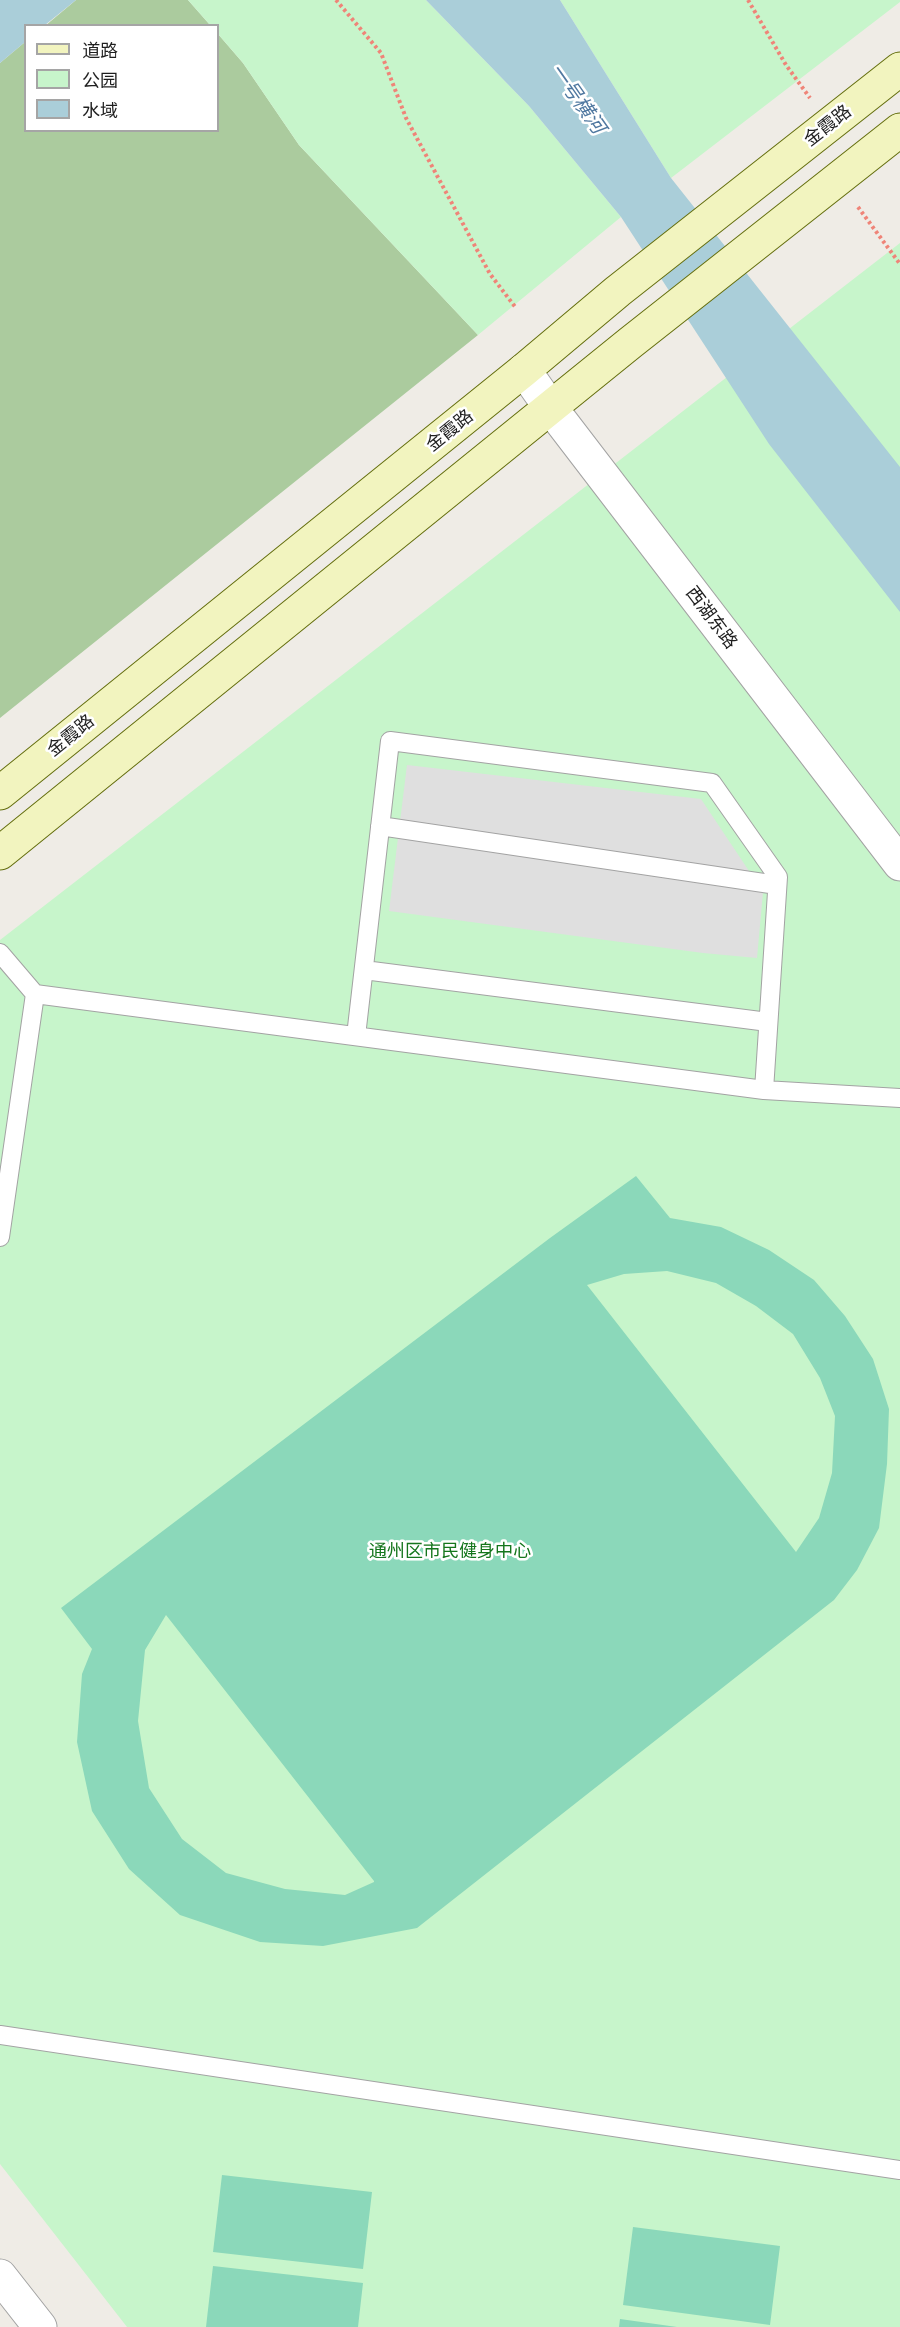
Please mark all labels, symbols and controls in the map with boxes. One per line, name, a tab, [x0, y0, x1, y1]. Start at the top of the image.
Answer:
legend	[24, 24, 219, 132]
text: 道路	[82, 39, 118, 62]
water label: 一号横河	[544, 59, 610, 139]
text: 公园	[82, 69, 118, 92]
text: 水域	[82, 99, 118, 122]
street label: 金霞路	[800, 101, 856, 151]
street label: 金霞路	[422, 406, 478, 456]
street label: 西湖东路	[681, 583, 741, 653]
street label: 金霞路	[43, 711, 99, 761]
park label: 通州区市民健身中心	[369, 1541, 531, 1563]

